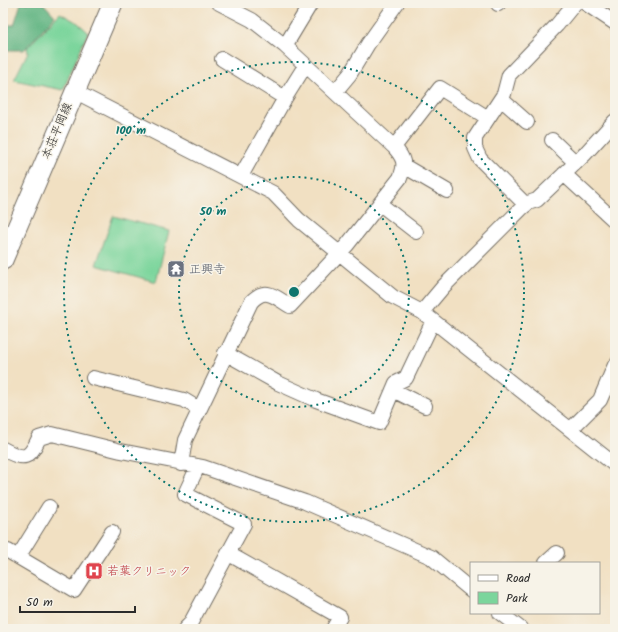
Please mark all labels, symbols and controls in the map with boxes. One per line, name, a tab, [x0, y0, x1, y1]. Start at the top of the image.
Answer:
street label: 本荘平岡線	[37, 100, 77, 162]
text: 100 m	[116, 121, 146, 140]
text: 50 m	[199, 202, 227, 221]
temple icon: 正興寺	[166, 259, 186, 279]
place label: 正興寺	[189, 260, 225, 279]
centre of rings	[287, 285, 301, 299]
hospital icon: 若葉クリニック	[84, 561, 104, 581]
place label: 若葉クリニック	[107, 562, 191, 581]
legend	[470, 562, 600, 614]
text: Road	[506, 569, 531, 588]
scale bar	[20, 588, 135, 614]
text: Park	[506, 589, 528, 608]
text: 50 m	[26, 593, 53, 612]

